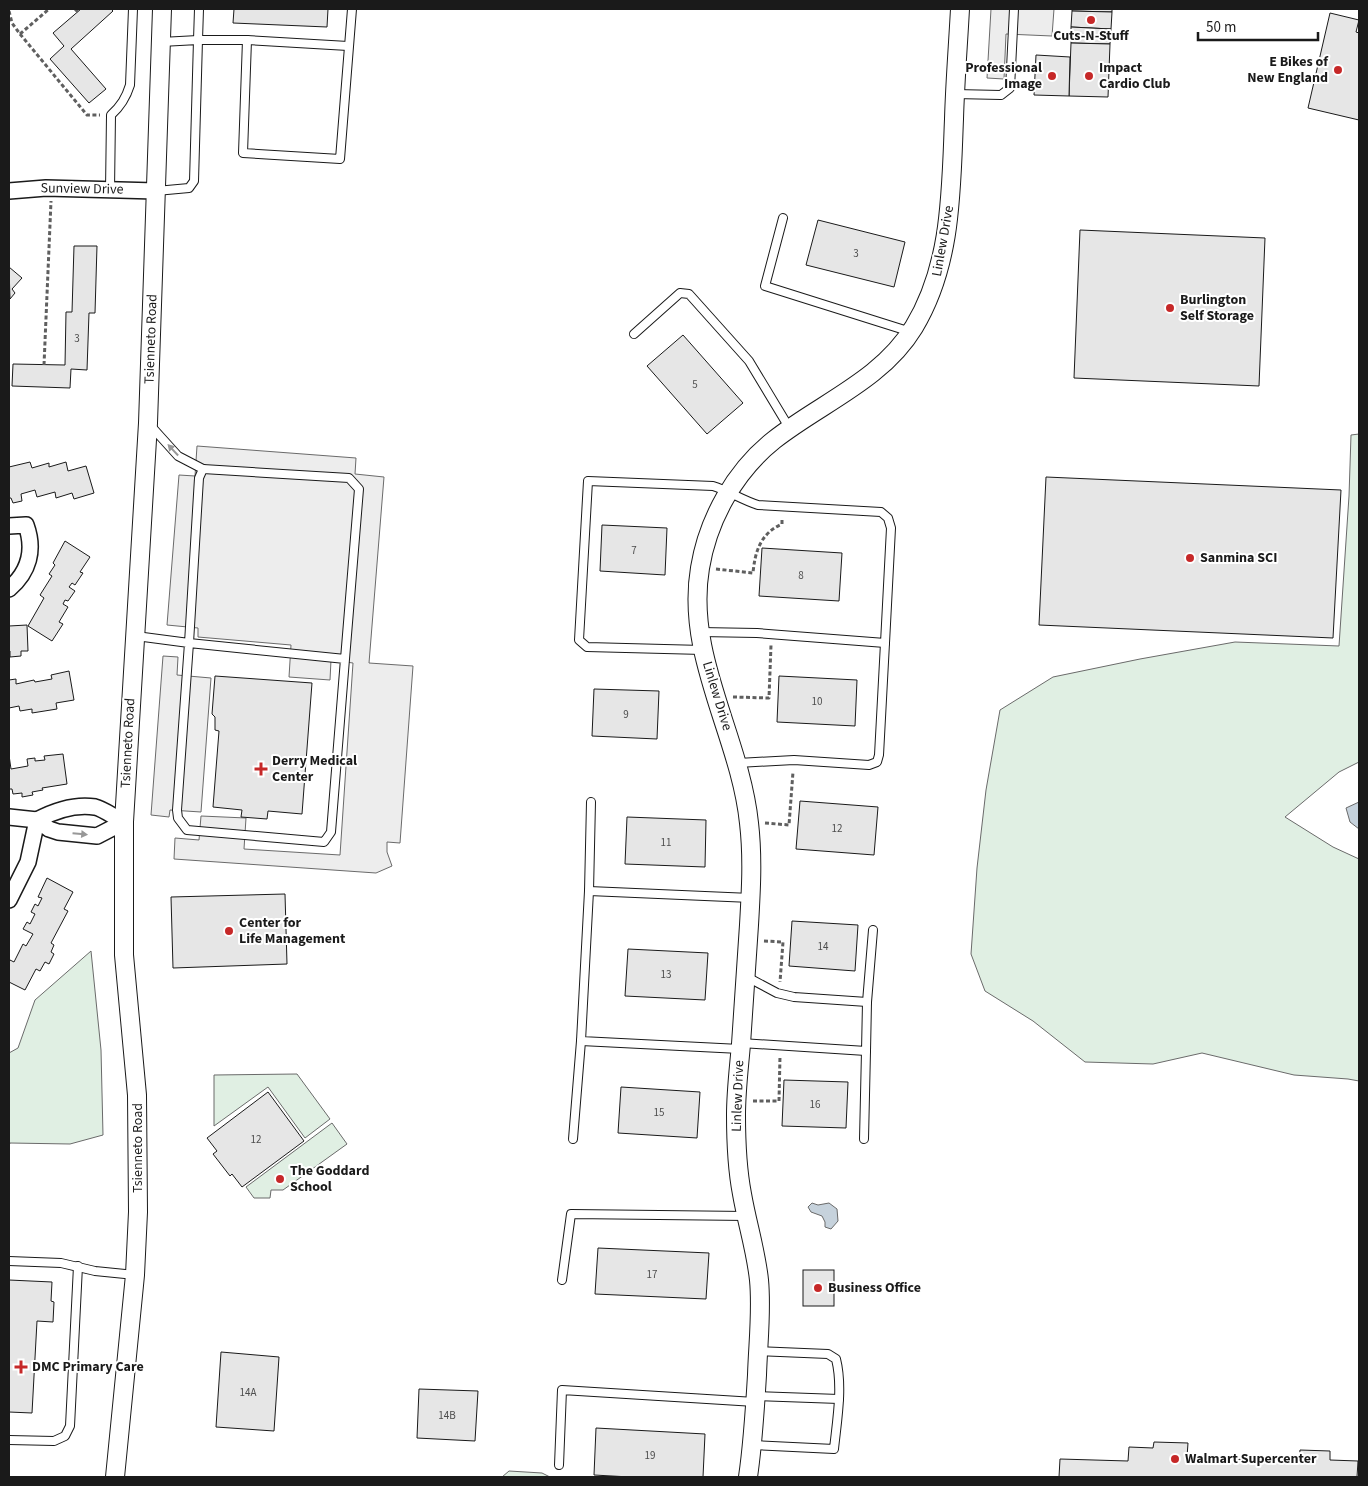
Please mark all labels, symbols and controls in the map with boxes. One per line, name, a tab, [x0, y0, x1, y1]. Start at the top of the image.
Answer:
scale bar	[1198, 10, 1318, 42]
marker: Cuts-N-Stuff	[1085, 14, 1097, 26]
text: 50 m	[1206, 17, 1236, 38]
place label: Cuts-N-Stuff	[1053, 26, 1130, 46]
place label: E Bikes of New England	[1247, 52, 1329, 88]
place label: Professional Image	[965, 58, 1042, 94]
place label: Impact Cardio Club	[1099, 58, 1171, 94]
marker: E Bikes of New England	[1332, 64, 1344, 76]
marker: Professional Image	[1046, 70, 1058, 82]
marker: Impact Cardio Club	[1083, 70, 1095, 82]
street label: Sunview Drive	[40, 178, 124, 200]
street label: Linlew Drive	[927, 204, 959, 278]
house number: 3	[853, 246, 859, 261]
place label: Burlington Self Storage	[1180, 290, 1254, 326]
street label: Tsienneto Road	[139, 294, 163, 384]
marker: Burlington Self Storage	[1164, 302, 1176, 314]
house number: 3	[74, 331, 80, 346]
house number: 5	[692, 377, 698, 392]
one-way arrow	[167, 444, 179, 456]
house number: 7	[631, 543, 637, 558]
place label: Sanmina SCI	[1200, 548, 1277, 568]
marker: Sanmina SCI	[1184, 552, 1196, 564]
house number: 8	[798, 568, 804, 583]
street label: Linlew Drive	[697, 659, 737, 733]
house number: 10	[812, 694, 822, 709]
street label: Tsienneto Road	[116, 698, 140, 788]
house number: 9	[623, 707, 629, 722]
place label: Derry Medical Center	[272, 751, 357, 787]
marker: Derry Medical Center	[254, 762, 268, 776]
house number: 12	[832, 821, 842, 836]
one-way arrow	[72, 830, 88, 838]
house number: 11	[661, 835, 671, 850]
place label: Center for Life Management	[239, 913, 346, 949]
marker: Center for Life Management	[223, 925, 235, 937]
house number: 14	[818, 939, 829, 954]
house number: 13	[661, 967, 671, 982]
street label: Linlew Drive	[727, 1060, 749, 1132]
house number: 16	[810, 1097, 821, 1112]
street label: Tsienneto Road	[128, 1103, 148, 1193]
house number: 15	[654, 1105, 664, 1120]
house number: 12	[251, 1132, 261, 1147]
place label: The Goddard School	[290, 1161, 369, 1197]
marker: The Goddard School	[274, 1173, 286, 1185]
house number: 17	[647, 1267, 657, 1282]
place label: Business Office	[828, 1278, 921, 1298]
marker: Business Office	[812, 1282, 824, 1294]
place label: DMC Primary Care	[32, 1357, 144, 1377]
marker: DMC Primary Care	[14, 1360, 28, 1374]
house number: 14A	[240, 1385, 256, 1400]
house number: 14B	[438, 1408, 456, 1423]
house number: 19	[645, 1448, 655, 1463]
place label: Walmart Supercenter	[1185, 1449, 1317, 1469]
marker: Walmart Supercenter	[1169, 1453, 1181, 1465]

